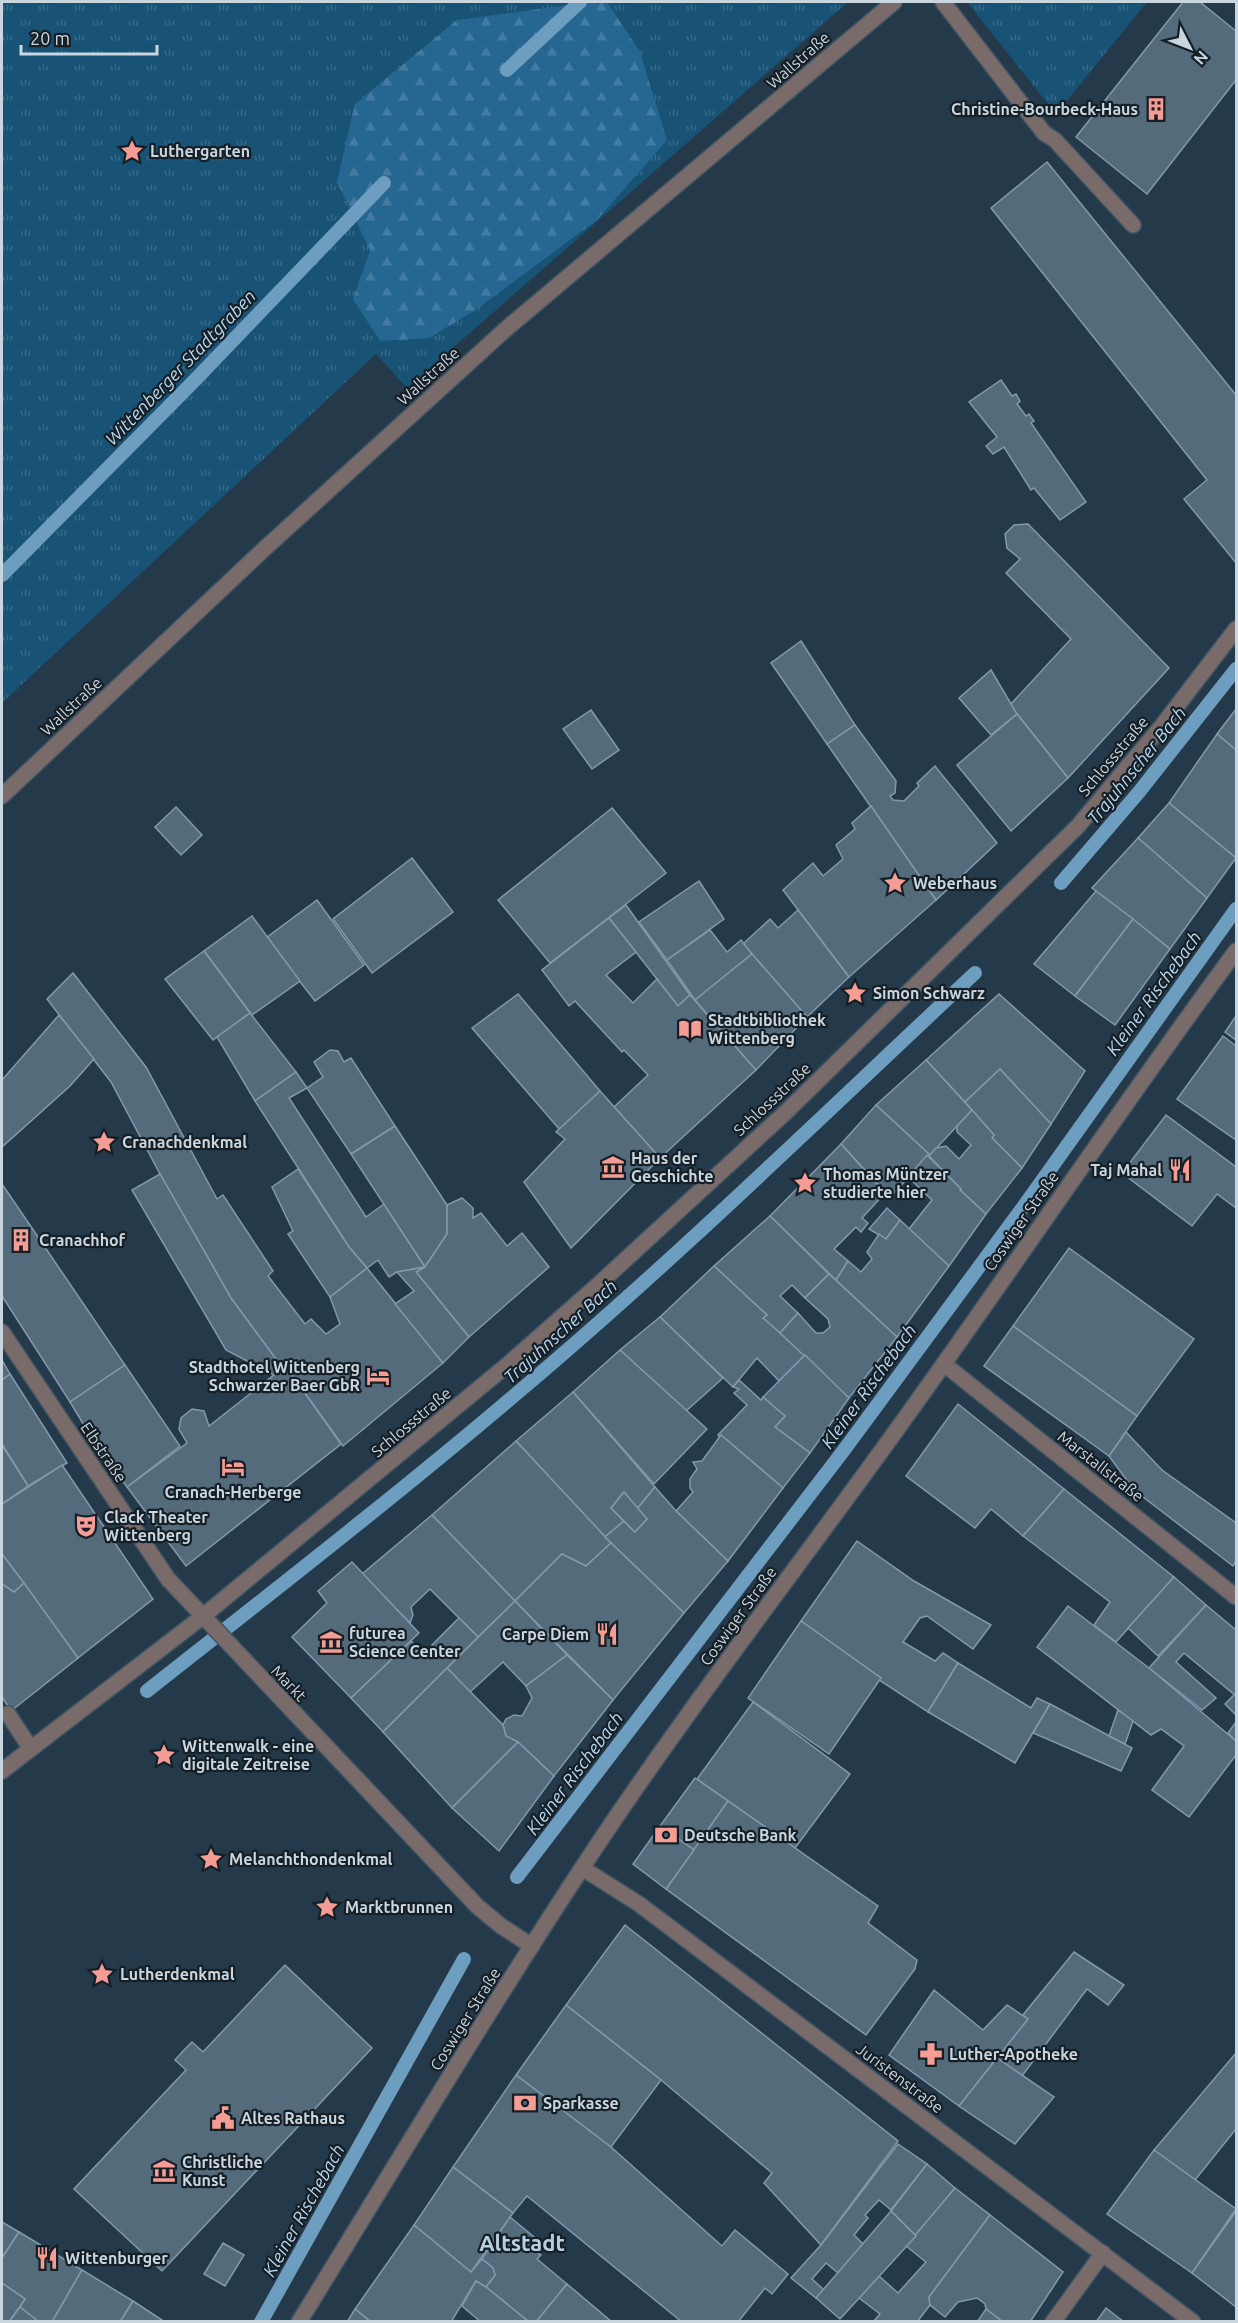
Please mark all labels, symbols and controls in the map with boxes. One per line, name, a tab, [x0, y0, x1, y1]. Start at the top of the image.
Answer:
scale bar	[21, 18, 158, 56]
north arrow	[1160, 18, 1220, 78]
text: 20 m	[30, 28, 70, 48]
street label: Wallstraße	[763, 28, 833, 92]
text: N	[1190, 48, 1212, 68]
building icon: Christine-Bourbeck-Haus	[1143, 96, 1169, 122]
place label: Christine-Bourbeck-Haus	[951, 100, 1138, 118]
place icon: Luthergarten	[119, 138, 145, 164]
place label: Luthergarten	[150, 142, 250, 160]
water label: Wittenberger Stadtgraben	[101, 286, 259, 448]
street label: Wallstraße	[393, 344, 463, 408]
street label: Wallstraße	[37, 673, 105, 739]
water label: Trajuhnscher Bach	[1083, 702, 1189, 828]
street label: Schlossstraße	[1074, 713, 1152, 799]
place icon: Weberhaus	[882, 870, 908, 896]
place label: Weberhaus	[913, 874, 997, 892]
water label: Kleiner Rischebach	[1101, 927, 1205, 1059]
place icon: Simon Schwarz	[842, 980, 868, 1006]
place label: Simon Schwarz	[873, 984, 985, 1002]
place label: Stadtbibliothek Wittenberg	[708, 1011, 826, 1047]
library icon: Stadtbibliothek Wittenberg	[677, 1016, 703, 1042]
street label: Schlossstraße	[730, 1059, 814, 1139]
place icon: Cranachdenkmal	[91, 1129, 117, 1155]
place label: Cranachdenkmal	[122, 1133, 247, 1151]
place label: Haus der Geschichte	[631, 1149, 714, 1185]
museum icon: Haus der Geschichte	[600, 1154, 626, 1180]
restaurant icon: Taj Mahal	[1167, 1157, 1193, 1183]
place label: Taj Mahal	[1090, 1161, 1162, 1179]
place label: Thomas Müntzer studierte hier	[823, 1165, 949, 1201]
street label: Coswiger Straße	[980, 1168, 1062, 1274]
place icon: Thomas Müntzer studierte hier	[792, 1170, 818, 1196]
building icon: Cranachhof	[8, 1227, 34, 1253]
place label: Cranachhof	[39, 1231, 126, 1249]
water label: Trajuhnscher Bach	[499, 1275, 621, 1387]
water label: Kleiner Rischebach	[816, 1320, 920, 1452]
place label: Stadthotel Wittenberg Schwarzer Baer GbR	[189, 1358, 360, 1394]
hotel icon: Stadthotel Wittenberg Schwarzer Baer GbR	[365, 1363, 391, 1389]
street label: Schlossstraße	[368, 1383, 454, 1461]
street label: Elbstraße	[77, 1419, 131, 1485]
street label: Marstallstraße	[1054, 1427, 1148, 1505]
hotel icon: Cranach-Herberge	[220, 1454, 246, 1480]
place label: Cranach-Herberge	[164, 1483, 302, 1501]
place label: Clack Theater Wittenberg	[104, 1508, 208, 1544]
theatre icon: Clack Theater Wittenberg	[73, 1513, 99, 1539]
street label: Coswiger Straße	[696, 1563, 780, 1669]
restaurant icon: Carpe Diem	[594, 1621, 620, 1647]
place label: futurea Science Center	[349, 1624, 461, 1660]
place label: Carpe Diem	[502, 1625, 589, 1643]
museum icon: futurea Science Center	[318, 1629, 344, 1655]
street label: Markt	[268, 1661, 311, 1705]
water label: Kleiner Rischebach	[521, 1708, 627, 1838]
place label: Wittenwalk - eine digitale Zeitreise	[182, 1737, 314, 1773]
place icon: Wittenwalk - eine digitale Zeitreise	[151, 1742, 177, 1768]
bank icon: Deutsche Bank	[653, 1822, 679, 1848]
place label: Deutsche Bank	[684, 1826, 797, 1844]
place icon: Melanchthondenkmal	[198, 1846, 224, 1872]
place label: Melanchthondenkmal	[229, 1850, 393, 1868]
place icon: Marktbrunnen	[314, 1894, 340, 1920]
place label: Marktbrunnen	[345, 1898, 453, 1916]
place icon: Lutherdenkmal	[89, 1961, 115, 1987]
street label: Coswiger Straße	[426, 1964, 504, 2074]
place label: Lutherdenkmal	[120, 1965, 235, 1983]
street label: Juristenstraße	[853, 2039, 947, 2117]
pharmacy icon: Luther-Apotheke	[918, 2041, 944, 2067]
place label: Luther-Apotheke	[949, 2045, 1078, 2063]
bank icon: Sparkasse	[512, 2090, 538, 2116]
place label: Sparkasse	[543, 2094, 619, 2112]
public building icon: Altes Rathaus	[210, 2105, 236, 2131]
place label: Altes Rathaus	[241, 2109, 345, 2127]
water label: Kleiner Rischebach	[258, 2140, 348, 2280]
place label: Christliche Kunst	[182, 2153, 263, 2189]
museum icon: Christliche Kunst	[151, 2158, 177, 2184]
district label: Altstadt	[479, 2230, 565, 2255]
restaurant icon: Wittenburger	[34, 2245, 60, 2271]
place label: Wittenburger	[65, 2249, 168, 2267]

